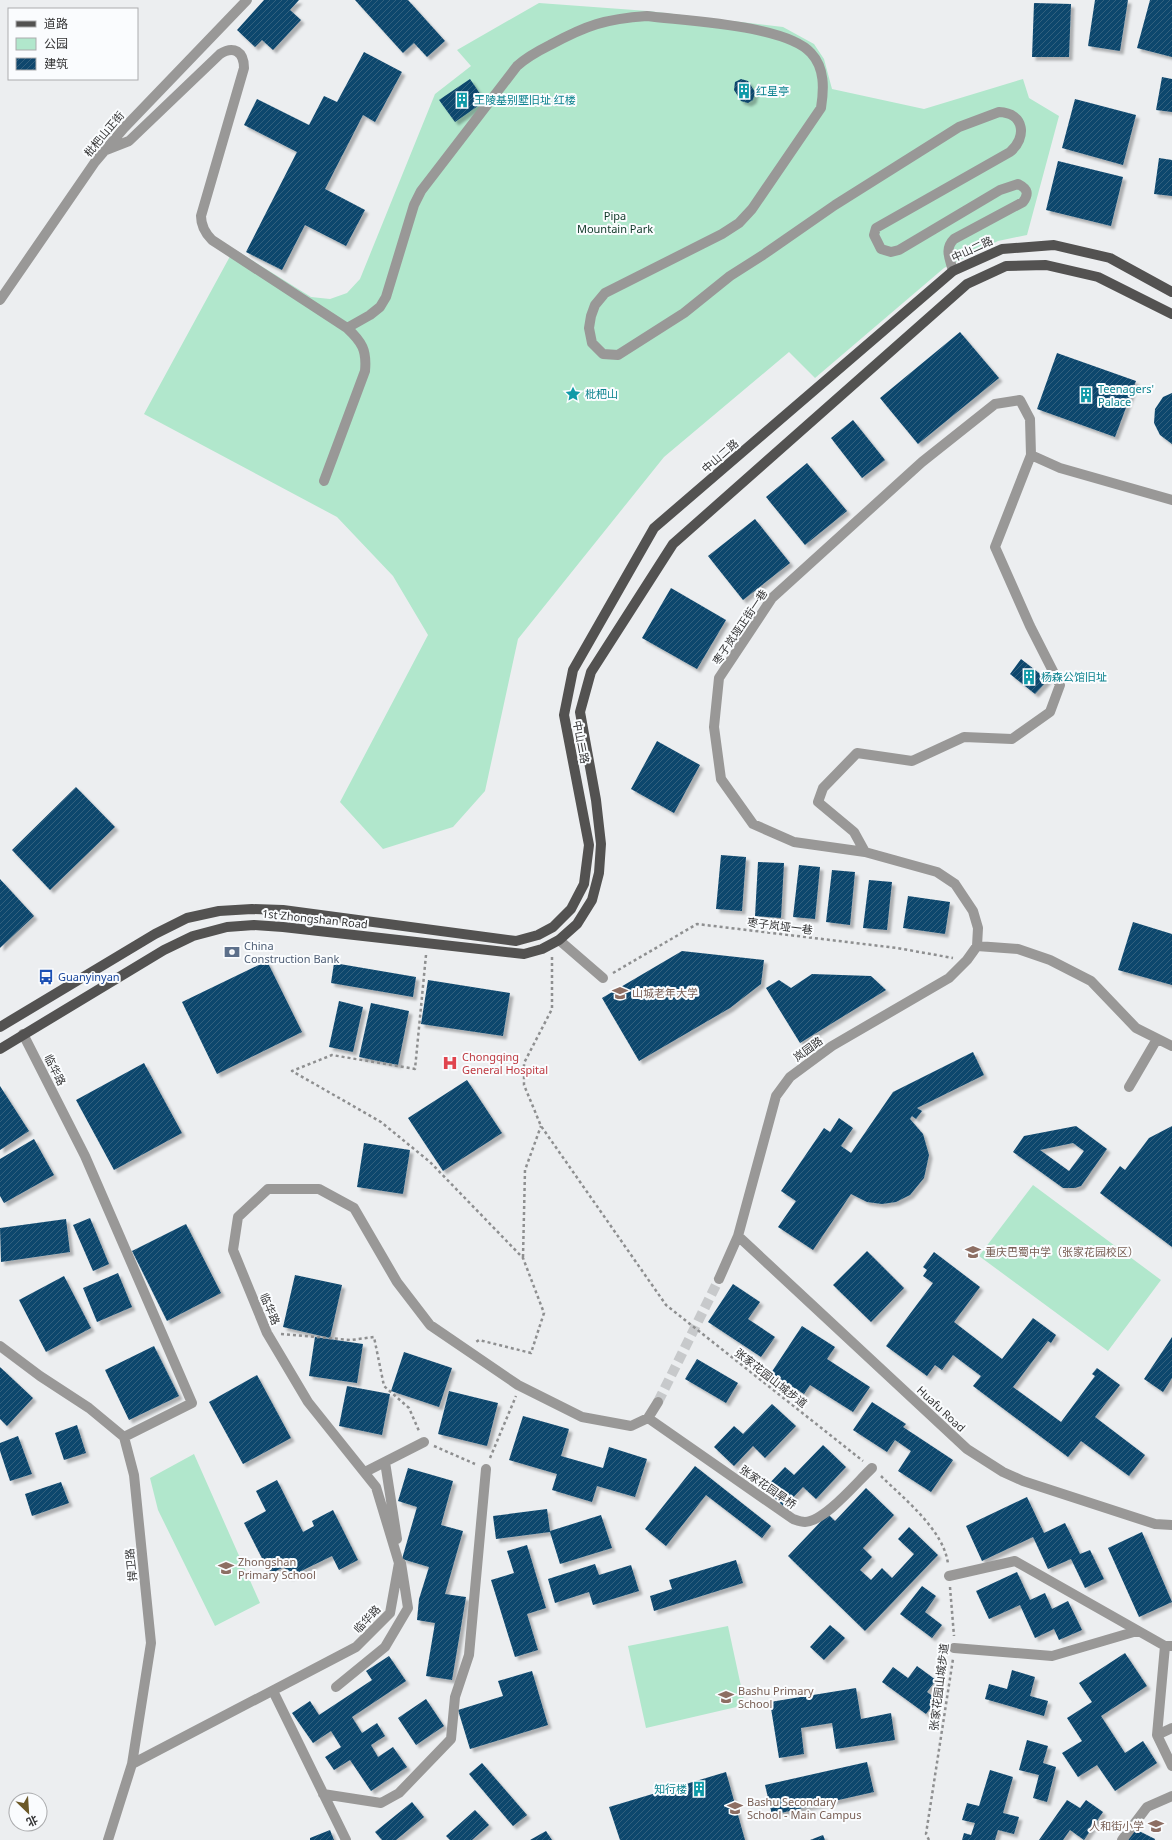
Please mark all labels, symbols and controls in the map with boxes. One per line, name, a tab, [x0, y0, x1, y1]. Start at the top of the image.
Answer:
legend	[8, 8, 138, 80]
text: 道路	[44, 15, 68, 32]
text: 公园	[44, 35, 68, 52]
text: 建筑	[44, 55, 68, 72]
building icon: 红星亭	[735, 82, 753, 100]
place label: 红星亭	[756, 83, 789, 98]
building icon: 王陵基别墅旧址 红楼	[453, 91, 471, 109]
place label: 王陵基别墅旧址 红楼	[474, 92, 576, 107]
street label: 枇杷山正街	[80, 108, 127, 160]
park label: Pipa Mountain Park	[577, 208, 653, 236]
street label: 中山二路	[949, 232, 995, 265]
place label: Teenagers' Palace	[1098, 381, 1154, 409]
place icon: 枇杷山	[564, 385, 582, 403]
place label: 枇杷山	[585, 386, 618, 401]
building icon: Teenagers' Palace	[1077, 386, 1095, 404]
street label: 中山二路	[698, 436, 741, 476]
street label: 枣子岚垭正街一巷	[709, 586, 770, 667]
building icon: 杨森公馆旧址	[1020, 668, 1038, 686]
place label: 杨森公馆旧址	[1041, 669, 1107, 684]
street label: 中山二路	[570, 719, 593, 765]
street label: 1st Zhongshan Road	[262, 906, 369, 932]
street label: 枣子岚垭一巷	[746, 914, 814, 937]
place label: China Construction Bank	[244, 938, 340, 966]
bank icon: China Construction Bank	[223, 943, 241, 961]
bus stop icon: Guanyinyan	[37, 968, 55, 986]
place label: Guanyinyan	[58, 969, 120, 984]
school or university icon: 山城老年大学	[611, 984, 629, 1002]
place label: 山城老年大学	[632, 985, 698, 1000]
street label: 岚园路	[790, 1033, 825, 1064]
place label: Chongqing General Hospital	[462, 1049, 548, 1077]
street label: 临华路	[41, 1052, 70, 1088]
hospital icon: Chongqing General Hospital	[441, 1054, 459, 1072]
school or university icon: 重庆巴蜀中学（张家花园校区）	[964, 1243, 982, 1261]
place label: 重庆巴蜀中学（张家花园校区）	[985, 1244, 1139, 1259]
street label: 临华路	[257, 1291, 284, 1327]
street label: 张家花园山城步道	[732, 1345, 811, 1411]
street label: Huafu Road	[914, 1382, 969, 1435]
street label: 张家花园旱桥	[737, 1462, 800, 1512]
street label: 捍卫路	[121, 1548, 140, 1582]
place label: Zhongshan Primary School	[238, 1554, 316, 1582]
school or university icon: Zhongshan Primary School	[217, 1559, 235, 1577]
street label: 临华路	[350, 1601, 383, 1636]
street label: 张家花园山城步道	[926, 1642, 951, 1732]
place label: Bashu Primary School	[738, 1683, 814, 1711]
school or university icon: Bashu Primary School	[717, 1688, 735, 1706]
building icon: 知行楼	[690, 1780, 708, 1798]
place label: 知行楼	[654, 1781, 687, 1796]
north arrow	[8, 1792, 48, 1832]
place label: Bashu Secondary School - Main Campus	[747, 1794, 861, 1822]
school or university icon: Bashu Secondary School - Main Campus	[726, 1799, 744, 1817]
text: 北	[24, 1812, 41, 1831]
school or university icon: 人和街小学	[1147, 1817, 1165, 1835]
place label: 人和街小学	[1089, 1818, 1144, 1833]

